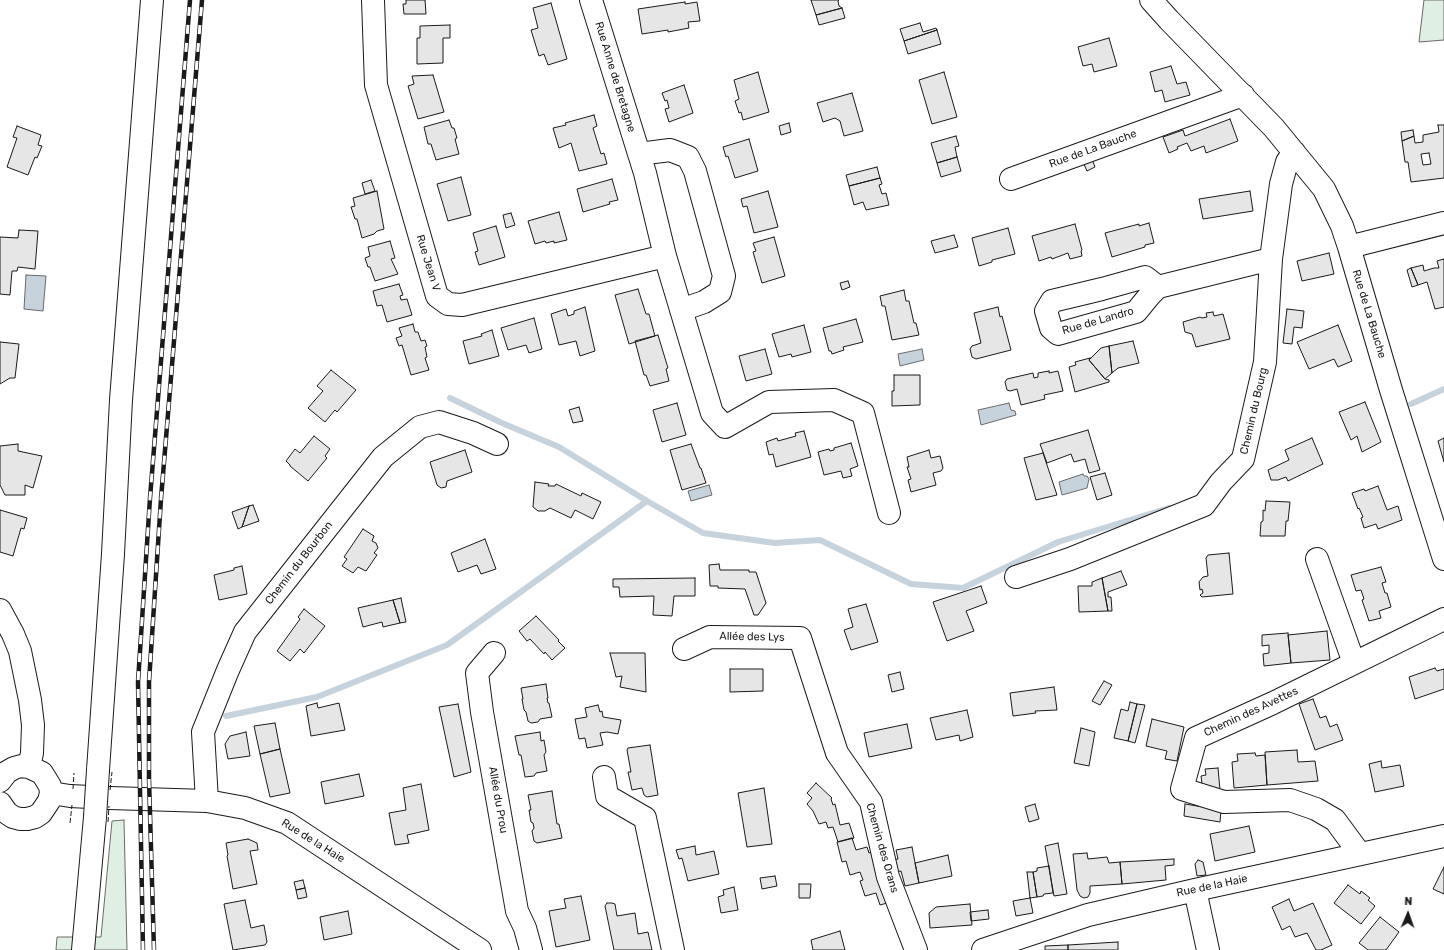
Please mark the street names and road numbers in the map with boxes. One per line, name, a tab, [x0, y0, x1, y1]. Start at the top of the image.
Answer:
street label: Rue Anne de Bretagne	[592, 20, 638, 134]
street label: Rue de La Bauche	[1048, 127, 1138, 171]
street label: Rue Jean V	[413, 233, 443, 293]
street label: Rue de La Bauche	[1349, 268, 1389, 360]
street label: Rue de Landro	[1061, 304, 1135, 338]
street label: Chemin du Bourg	[1238, 366, 1270, 456]
street label: Chemin du Bourbon	[262, 519, 336, 607]
street label: Allée des Lys	[719, 630, 785, 644]
street label: Chemin des Avettes	[1202, 684, 1300, 740]
street label: Allée du Prou	[486, 766, 510, 834]
street label: Chemin des Orans	[863, 802, 901, 894]
street label: Rue de la Haie	[279, 816, 347, 866]
street label: Rue de la Haie	[1175, 872, 1249, 900]

